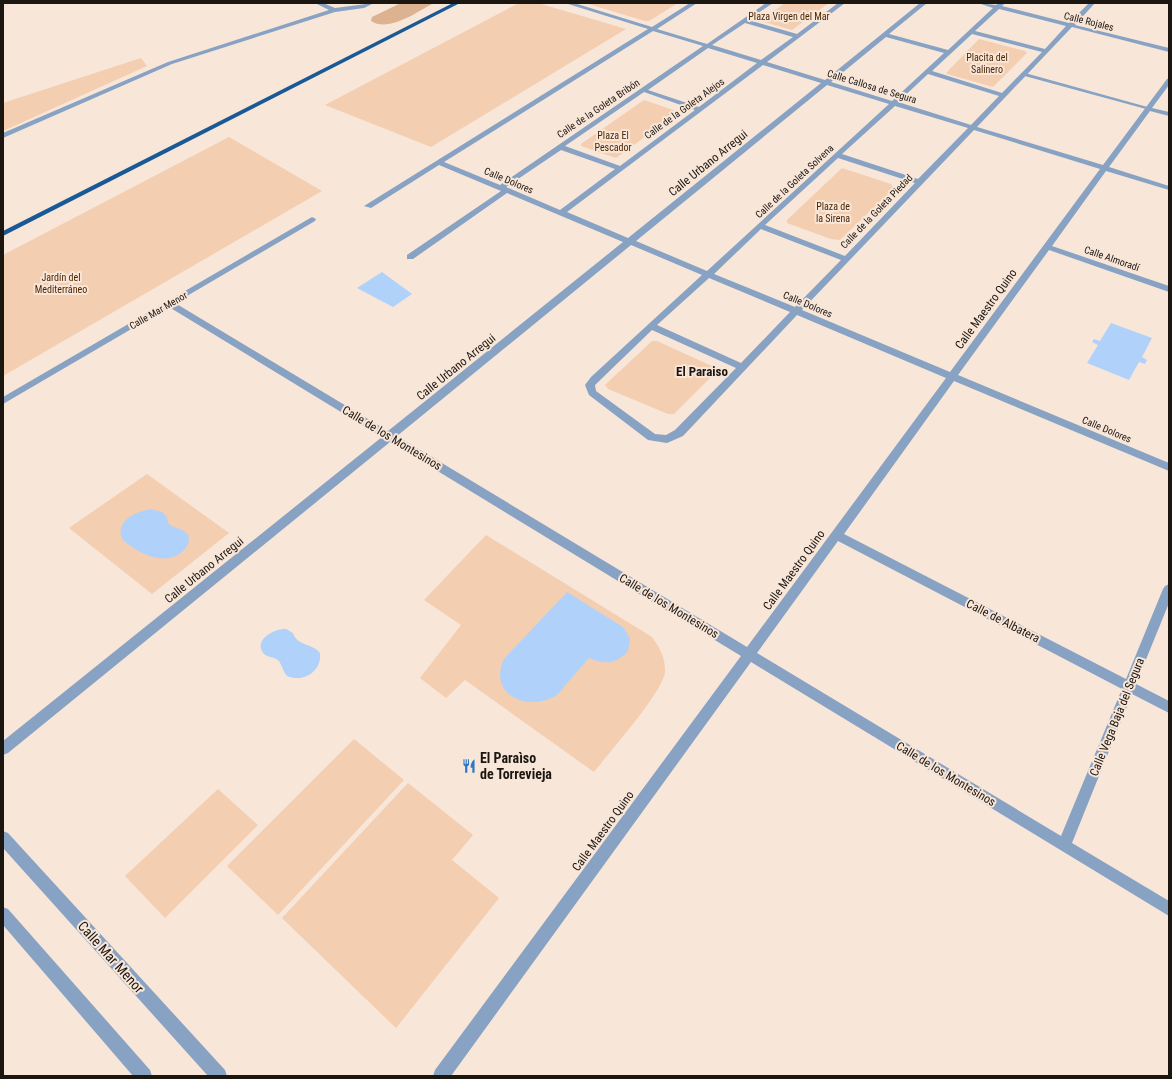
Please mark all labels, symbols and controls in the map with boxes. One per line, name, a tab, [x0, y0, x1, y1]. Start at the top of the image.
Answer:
street label: Calle Rojales	[1063, 10, 1115, 33]
park label: Plaza Virgen del Mar	[748, 11, 830, 22]
park label: Placita del Salinero	[966, 52, 1008, 75]
street label: Calle Callosa de Segura	[826, 68, 918, 105]
street label: Calle de la Goleta Alejos	[642, 76, 727, 141]
street label: Calle de la Goleta Bribón	[555, 77, 642, 140]
street label: Calle Urbano Arregui	[666, 127, 750, 199]
park label: Plaza El Pescador	[594, 130, 632, 153]
street label: Calle de la Goleta Solvena	[753, 142, 836, 220]
street label: Calle Dolores	[483, 165, 535, 196]
street label: Calle de la Goleta Piedad	[838, 172, 915, 251]
park label: Plaza de la Sirena	[816, 201, 850, 224]
street label: Calle Almoradí	[1083, 244, 1141, 273]
street label: Calle Maestro Quino	[952, 266, 1020, 352]
park label: Jardín del Mediterráneo	[35, 272, 87, 295]
street label: Calle Mar Menor	[127, 289, 189, 331]
street label: Calle Dolores	[782, 289, 834, 320]
street label: Calle Urbano Arregui	[414, 331, 498, 403]
district label: El Paraiso	[676, 364, 729, 379]
street label: Calle de los Montesinos	[340, 403, 444, 473]
street label: Calle Dolores	[1081, 414, 1133, 445]
street label: Calle Maestro Quino	[760, 527, 828, 613]
street label: Calle Urbano Arregui	[162, 534, 246, 606]
street label: Calle de los Montesinos	[617, 571, 721, 641]
street label: Calle de Albatera	[964, 596, 1042, 646]
street label: Calle Vega Baja del Segura	[1087, 656, 1147, 778]
street label: Calle de los Montesinos	[894, 739, 998, 809]
place label: El Paraìso de Torrevieja	[480, 750, 552, 782]
restaurant icon: El Paraìso de Torrevieja	[461, 758, 477, 774]
street label: Calle Maestro Quino	[569, 788, 637, 874]
street label: Calle Mar Menor	[75, 918, 147, 996]

